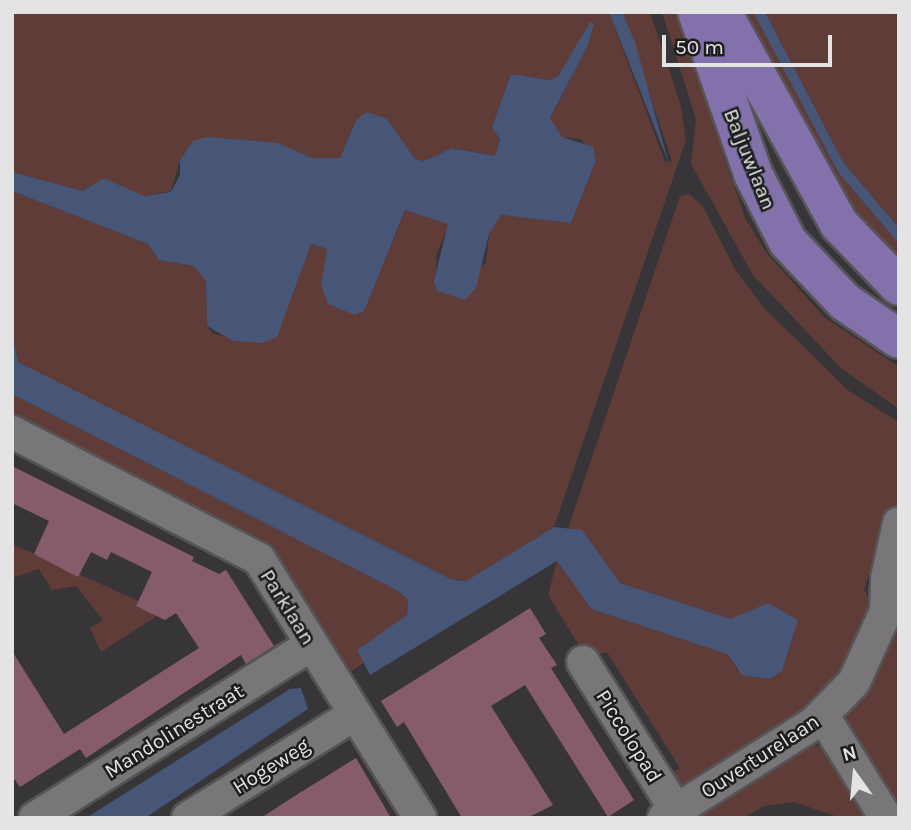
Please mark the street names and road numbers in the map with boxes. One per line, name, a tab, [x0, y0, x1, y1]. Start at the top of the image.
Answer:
street label: Baljuwlaan	[718, 105, 782, 213]
street label: Parklaan	[255, 565, 321, 649]
street label: Mandolinestraat	[100, 678, 248, 784]
street label: Piccolopad	[591, 685, 667, 787]
street label: Ouverturelaan	[696, 708, 824, 804]
street label: Hogeweg	[228, 733, 314, 799]

